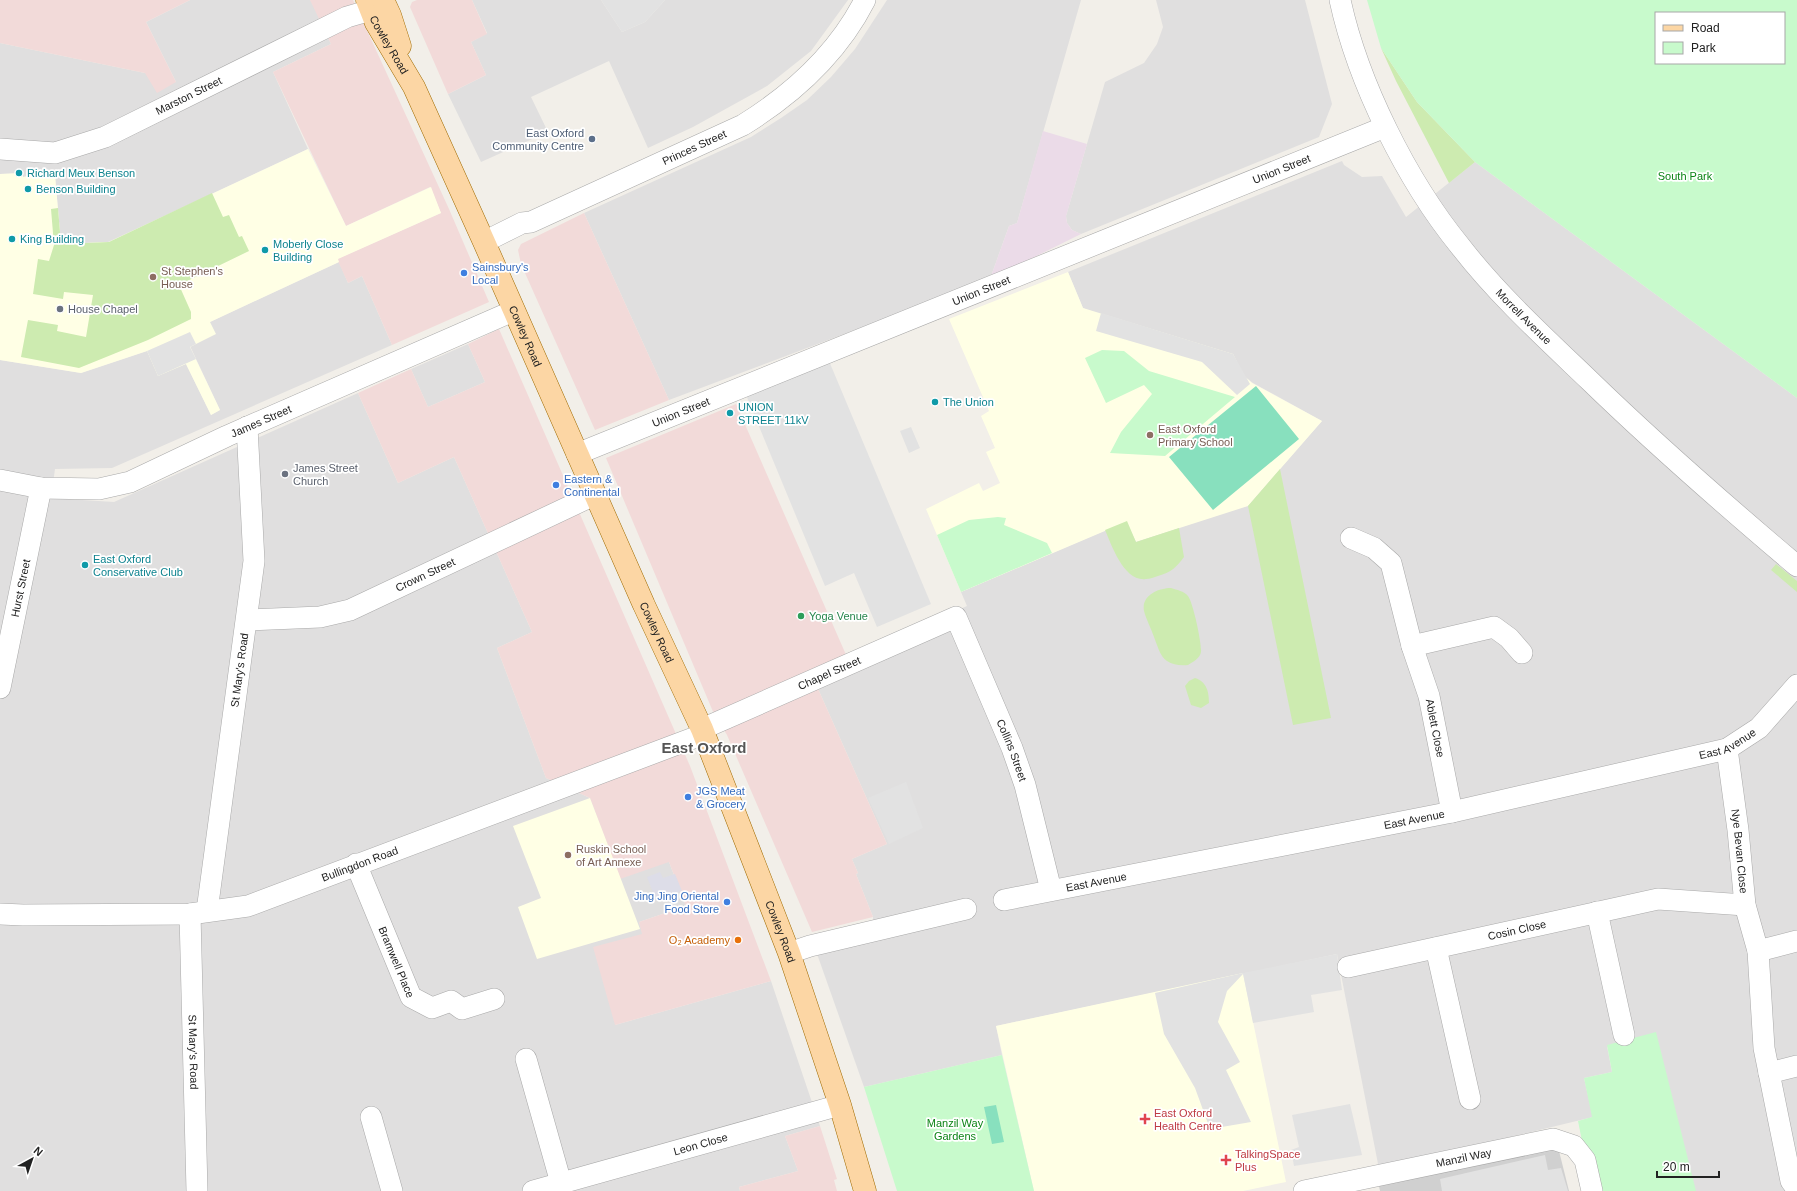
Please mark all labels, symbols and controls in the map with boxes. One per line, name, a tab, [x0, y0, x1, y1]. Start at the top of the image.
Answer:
legend	[1655, 12, 1785, 64]
street label: Cowley Road	[368, 14, 411, 76]
text: Road	[1691, 21, 1720, 35]
text: Park	[1691, 41, 1717, 55]
street label: Marston Street	[154, 74, 224, 117]
place label: East Oxford Community Centre	[492, 127, 584, 152]
street label: Princes Street	[660, 127, 728, 167]
marker: East Oxford Community Centre	[587, 134, 597, 144]
street label: Union Street	[1251, 152, 1312, 186]
place label: Richard Meux Benson	[27, 167, 135, 179]
marker: Richard Meux Benson	[14, 168, 24, 178]
park label: South Park	[1658, 170, 1713, 182]
place label: Benson Building	[36, 183, 116, 195]
marker: Benson Building	[23, 184, 33, 194]
place label: King Building	[20, 233, 84, 245]
marker: King Building	[7, 234, 17, 244]
place label: Moberly Close Building	[273, 238, 343, 263]
marker: Moberly Close Building	[260, 245, 270, 255]
place label: Sainsbury's Local	[472, 261, 529, 286]
place label: St Stephen's House	[161, 265, 224, 290]
marker: Sainsbury's Local	[459, 268, 469, 278]
marker: St Stephen's House	[148, 272, 158, 282]
street label: Union Street	[951, 273, 1012, 307]
street label: Morrell Avenue	[1494, 286, 1554, 347]
place label: House Chapel	[68, 303, 138, 315]
marker: House Chapel	[55, 304, 65, 314]
street label: Cowley Road	[507, 304, 544, 368]
street label: Union Street	[650, 395, 711, 429]
place label: The Union	[943, 396, 994, 408]
marker: The Union	[930, 397, 940, 407]
place label: UNION STREET 11kV	[738, 401, 809, 426]
street label: James Street	[229, 403, 293, 440]
marker: UNION STREET 11kV	[725, 408, 735, 418]
place label: East Oxford Primary School	[1158, 423, 1233, 448]
marker: East Oxford Primary School	[1145, 430, 1155, 440]
place label: James Street Church	[293, 462, 358, 487]
marker: James Street Church	[280, 469, 290, 479]
place label: Eastern & Continental	[564, 473, 620, 498]
marker: Eastern & Continental	[551, 480, 561, 490]
place label: East Oxford Conservative Club	[93, 553, 183, 578]
street label: Crown Street	[394, 555, 457, 594]
street label: Hurst Street	[9, 558, 32, 618]
marker: East Oxford Conservative Club	[80, 560, 90, 570]
street label: Cowley Road	[637, 600, 676, 664]
place label: Yoga Venue	[809, 610, 868, 622]
marker: Yoga Venue	[796, 611, 806, 621]
street label: St Mary's Road	[228, 632, 250, 708]
street label: Chapel Street	[796, 654, 862, 692]
street label: Ablett Close	[1424, 698, 1447, 758]
street label: Collins Street	[994, 717, 1029, 783]
street label: East Avenue	[1698, 726, 1758, 761]
district label: East Oxford	[661, 739, 747, 756]
place label: JGS Meat & Grocery	[696, 785, 746, 810]
marker: JGS Meat & Grocery	[683, 792, 693, 802]
street label: East Avenue	[1383, 808, 1446, 831]
street label: Nye Bevan Close	[1729, 808, 1750, 894]
place label: Ruskin School of Art Annexe	[576, 843, 646, 868]
street label: Bullingdon Road	[320, 844, 400, 884]
marker: Ruskin School of Art Annexe	[563, 850, 573, 860]
street label: East Avenue	[1065, 870, 1128, 894]
place label: Jing Jing Oriental Food Store	[634, 890, 719, 915]
marker: Jing Jing Oriental Food Store	[722, 897, 732, 907]
street label: Cowley Road	[763, 899, 798, 964]
street label: Cosin Close	[1487, 918, 1547, 942]
street label: Bramwell Place	[376, 925, 417, 999]
place label: O₂ Academy	[669, 934, 730, 946]
marker: O₂ Academy	[733, 935, 743, 945]
street label: St Mary's Road	[187, 1014, 200, 1090]
place label: East Oxford Health Centre	[1154, 1107, 1222, 1132]
marker: East Oxford Health Centre	[1139, 1113, 1151, 1125]
park label: Manzil Way Gardens	[927, 1117, 984, 1142]
street label: Leon Close	[672, 1131, 729, 1157]
north arrow	[12, 1139, 52, 1179]
text: N	[32, 1144, 45, 1159]
street label: Manzil Way	[1435, 1146, 1493, 1169]
place label: TalkingSpace Plus	[1235, 1148, 1300, 1173]
scale bar	[1657, 1153, 1719, 1179]
marker: TalkingSpace Plus	[1220, 1154, 1232, 1166]
text: 20 m	[1663, 1160, 1690, 1174]

